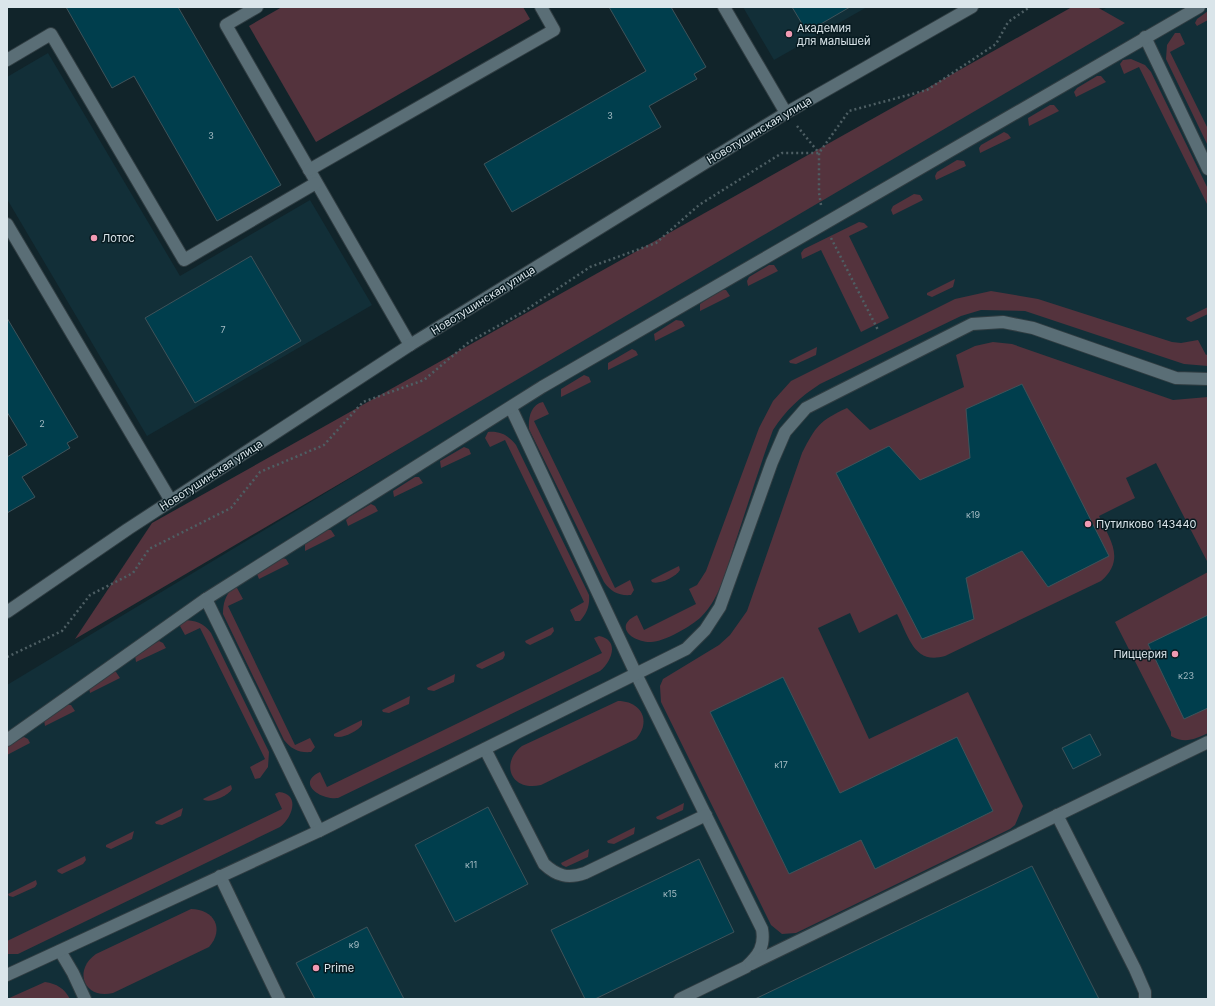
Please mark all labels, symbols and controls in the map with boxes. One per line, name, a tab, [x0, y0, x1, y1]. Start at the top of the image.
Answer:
place label: Академия для малышей	[797, 21, 870, 48]
marker: Академия для малышей	[784, 29, 794, 39]
street label: Новотушинская улица	[704, 93, 814, 167]
house number: 3	[607, 110, 613, 121]
house number: 3	[208, 130, 214, 141]
place label: Лотос	[102, 231, 135, 245]
marker: Лотос	[89, 233, 99, 243]
street label: Новотушинская улица	[428, 262, 538, 338]
house number: 7	[220, 324, 226, 335]
house number: 2	[39, 418, 45, 429]
street label: Новотушинская улица	[157, 436, 265, 514]
house number: к19	[966, 509, 980, 520]
place label: Путилково 143440	[1096, 517, 1197, 531]
marker: Путилково 143440	[1083, 519, 1093, 529]
place label: Пиццерия	[1113, 647, 1167, 661]
marker: Пиццерия	[1170, 649, 1180, 659]
house number: к23	[1178, 670, 1194, 681]
house number: к17	[774, 759, 788, 770]
house number: к11	[465, 859, 477, 870]
house number: к15	[663, 888, 677, 899]
house number: к9	[349, 939, 360, 950]
place label: Prime	[324, 961, 354, 975]
marker: Prime	[311, 963, 321, 973]

